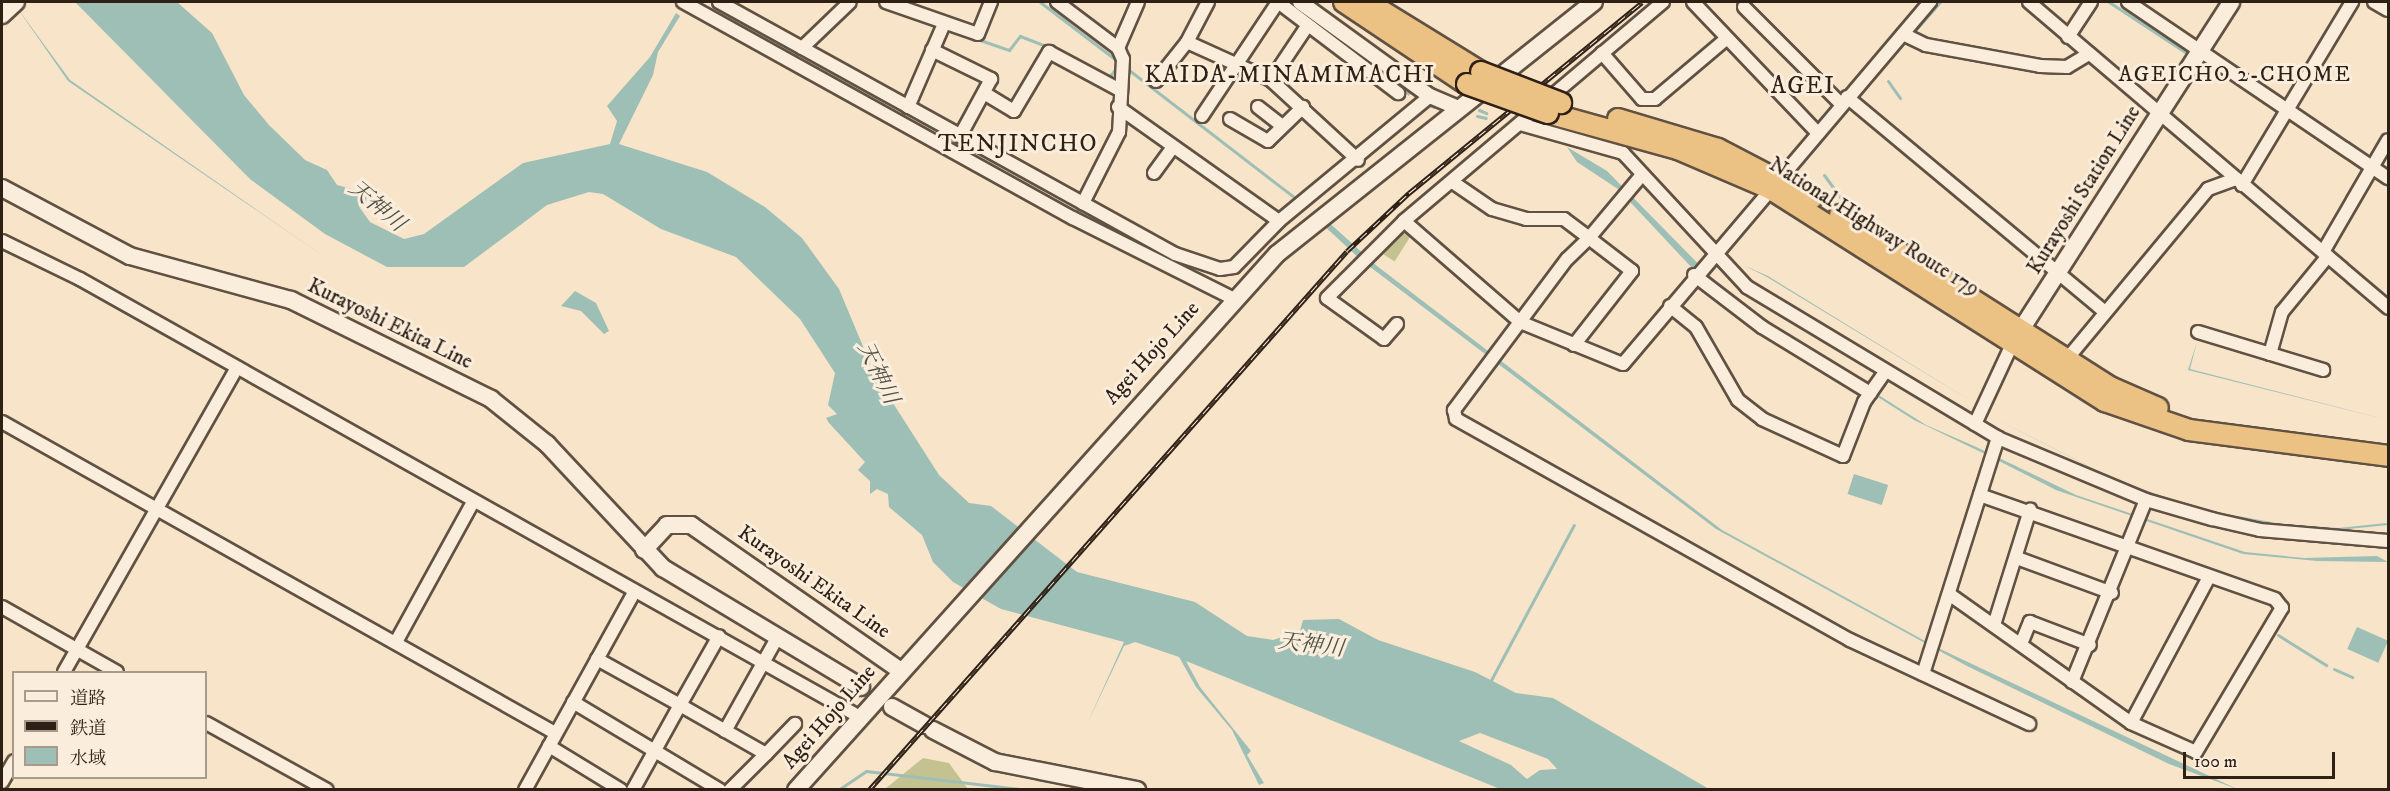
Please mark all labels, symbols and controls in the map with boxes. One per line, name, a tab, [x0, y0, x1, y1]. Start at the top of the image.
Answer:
district label: KAIDA-MINAMIMACHI	[1144, 62, 1436, 90]
district label: AGEICHO 2-CHOME	[2119, 62, 2351, 88]
district label: AGEI	[1771, 73, 1835, 101]
street label: Kurayoshi Station Line	[2022, 101, 2146, 279]
district label: TENJINCHO	[938, 131, 1098, 159]
street label: National Highway Route 179	[1764, 152, 1984, 302]
water label: 天神川	[343, 175, 411, 237]
street label: Kurayoshi Ekita Line	[303, 273, 477, 375]
street label: Agei Hojo Line	[1099, 296, 1205, 410]
water label: 天神川	[852, 338, 904, 408]
street label: Kurayoshi Ekita Line	[733, 520, 895, 644]
water label: 天神川	[1277, 628, 1345, 662]
street label: Agei Hojo Line	[777, 660, 881, 774]
legend	[12, 671, 207, 779]
text: 道路	[70, 688, 106, 710]
text: 鉄道	[70, 718, 106, 740]
scale bar	[2186, 740, 2338, 778]
text: 水域	[70, 748, 106, 770]
text: 100 m	[2194, 751, 2237, 773]

